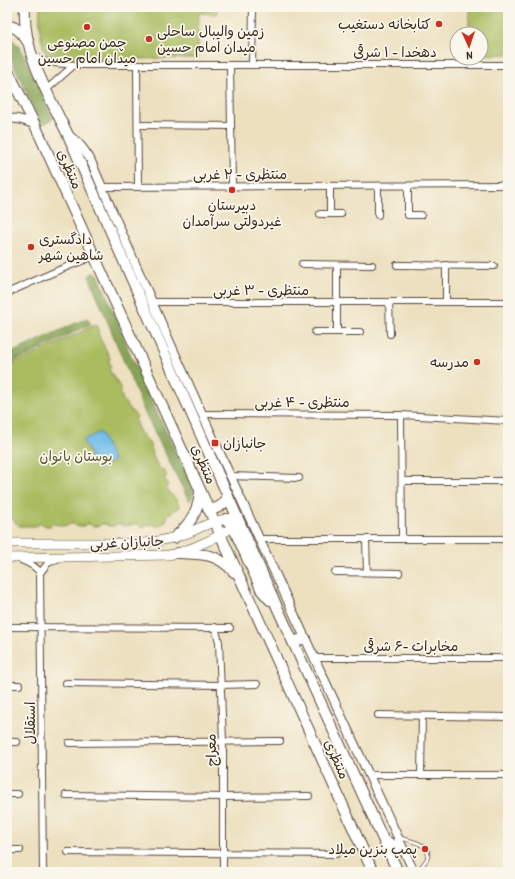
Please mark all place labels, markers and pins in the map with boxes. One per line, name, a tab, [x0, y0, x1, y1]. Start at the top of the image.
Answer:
place label: کتابخانه دستغیب	[338, 14, 431, 33]
marker: کتابخانه دستغیب	[434, 19, 444, 29]
place label: زمین والیبال ساحلی میدان امام حسین	[157, 21, 264, 58]
marker: چمن مصنوعی میدان امام حسین	[82, 22, 92, 32]
place label: چمن مصنوعی میدان امام حسین	[38, 32, 136, 69]
marker: زمین والیبال ساحلی میدان امام حسین	[144, 34, 154, 44]
marker: دبیرستان غیردولتی سرآمدان	[227, 185, 237, 195]
place label: دبیرستان غیردولتی سرآمدان	[182, 195, 282, 230]
place label: دادگستری شاهین شهر	[38, 229, 104, 264]
marker: دادگستری شاهین شهر	[26, 242, 36, 252]
place label: مدرسه	[430, 352, 469, 371]
marker: مدرسه	[472, 357, 482, 367]
place label: جانبازان	[223, 433, 266, 452]
marker: جانبازان	[210, 438, 220, 448]
place label: پمپ بنزین میلاد	[328, 839, 417, 859]
marker: پمپ بنزین میلاد	[420, 844, 430, 854]

